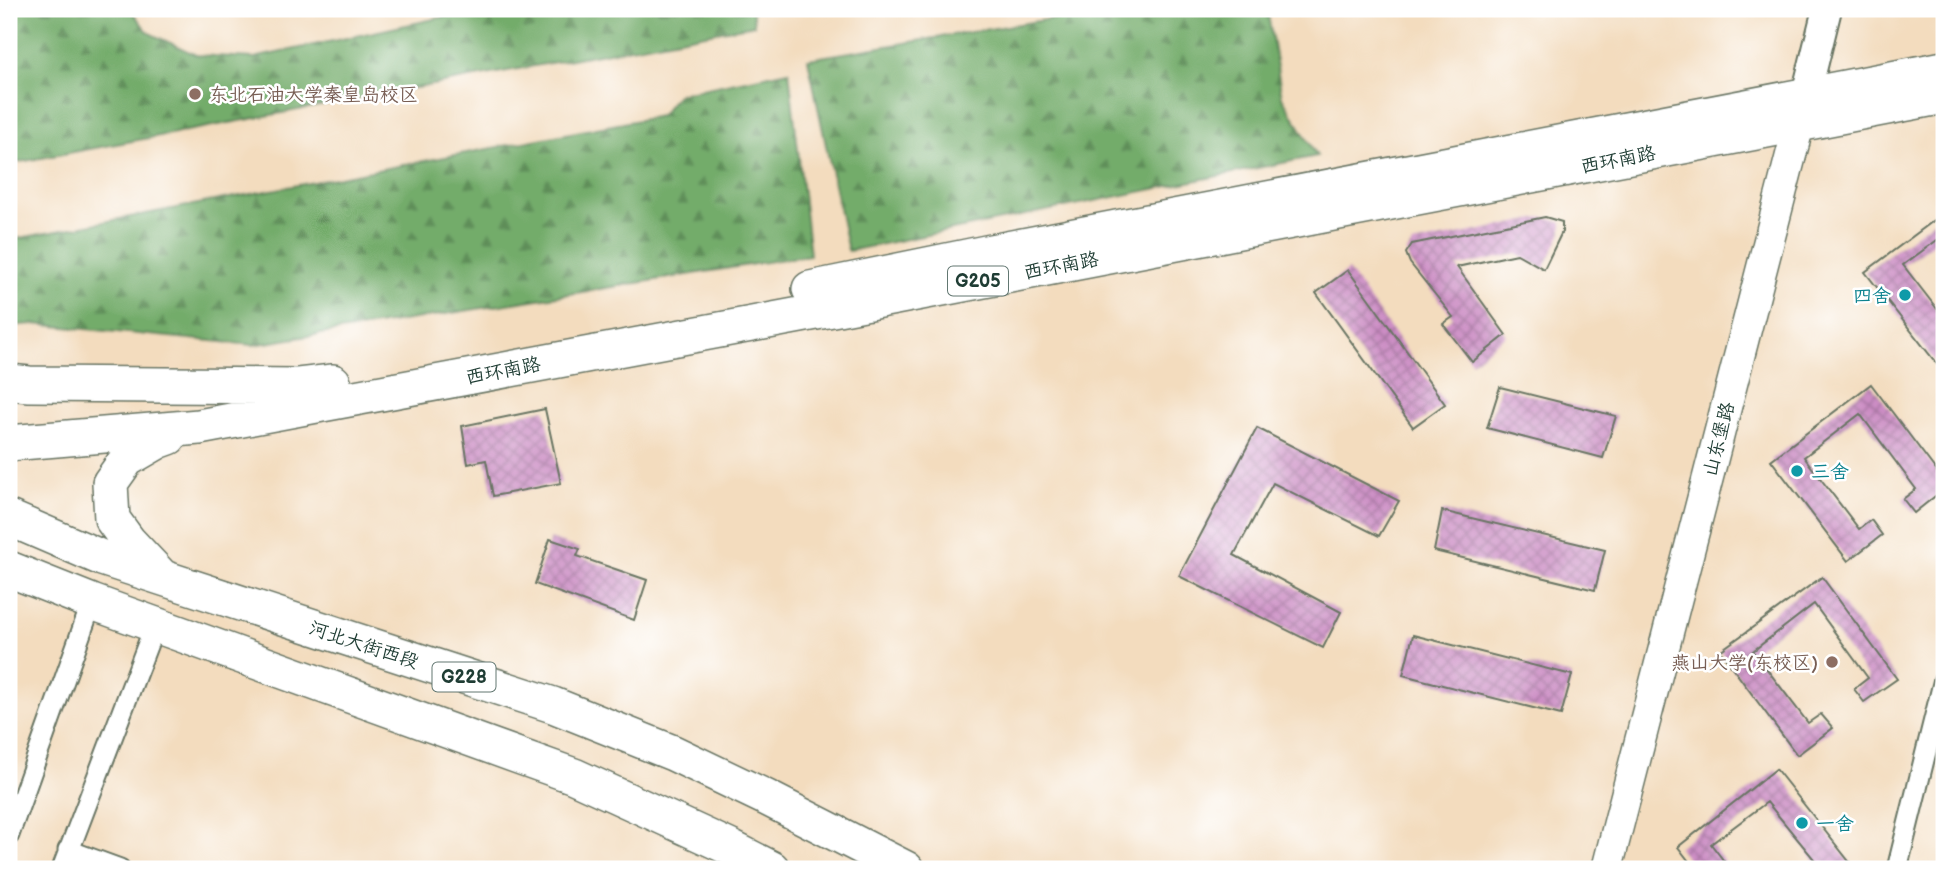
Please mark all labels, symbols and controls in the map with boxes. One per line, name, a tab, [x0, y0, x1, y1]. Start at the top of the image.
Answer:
place label: 东北石油大学秦皇岛校区	[209, 84, 418, 107]
marker: 东北石油大学秦皇岛校区	[187, 86, 203, 102]
street label: 西环南路	[1579, 142, 1658, 179]
street label: 西环南路	[1022, 248, 1101, 285]
road number: G205	[948, 267, 1008, 296]
place label: 四舍	[1853, 285, 1891, 308]
marker: 四舍	[1897, 287, 1913, 303]
street label: 西环南路	[464, 353, 543, 390]
street label: 山东堡路	[1699, 400, 1740, 479]
place label: 三舍	[1811, 461, 1849, 484]
marker: 三舍	[1789, 463, 1805, 479]
street label: 河北大街西段	[306, 617, 421, 674]
place label: 燕山大学(东校区)	[1671, 652, 1818, 675]
marker: 燕山大学(东校区)	[1824, 654, 1840, 670]
road number: G228	[433, 662, 496, 692]
place label: 一舍	[1816, 813, 1854, 836]
marker: 一舍	[1794, 815, 1810, 831]

